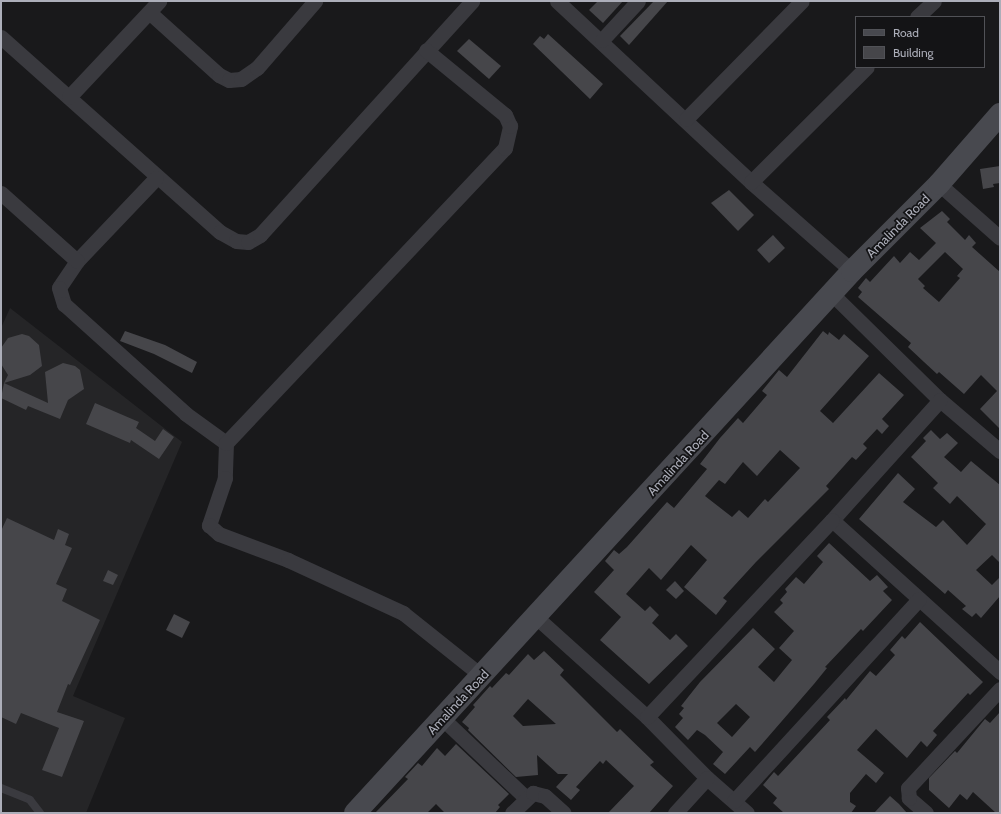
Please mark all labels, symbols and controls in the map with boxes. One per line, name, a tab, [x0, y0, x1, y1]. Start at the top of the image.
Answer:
legend	[855, 16, 985, 68]
text: Road	[893, 25, 919, 40]
text: Building	[893, 45, 934, 60]
street label: Amalinda Road	[863, 191, 933, 261]
street label: Amalinda Road	[644, 427, 712, 499]
street label: Amalinda Road	[424, 666, 492, 738]

